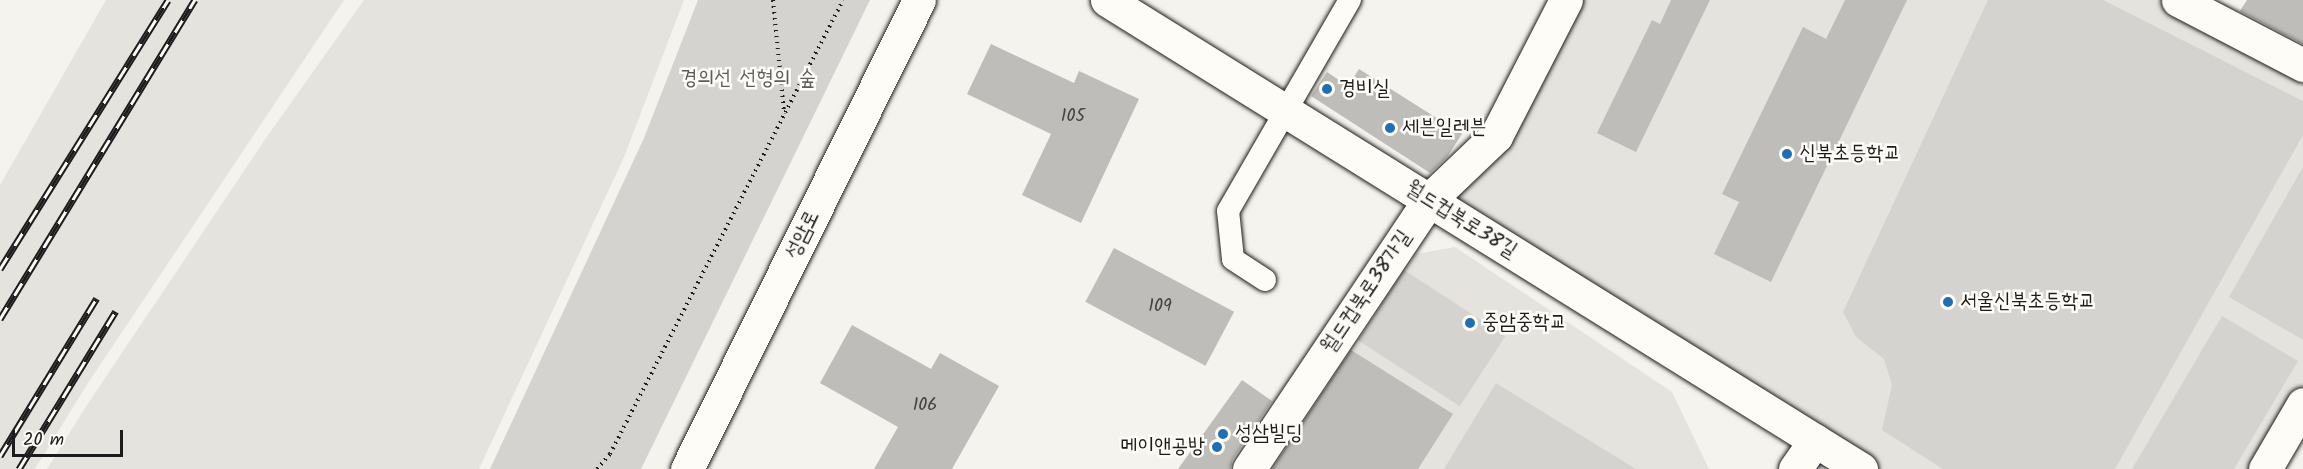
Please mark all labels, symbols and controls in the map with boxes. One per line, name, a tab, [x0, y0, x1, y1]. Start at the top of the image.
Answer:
park label: 경의선 선형의 숲	[680, 66, 816, 92]
place label: 경비실	[1339, 76, 1390, 102]
marker: 경비실	[1320, 82, 1334, 96]
house number: 105	[1061, 106, 1085, 128]
place label: 세븐일레븐	[1402, 115, 1486, 141]
marker: 세븐일레븐	[1383, 121, 1397, 135]
place label: 신북초등학교	[1799, 141, 1900, 167]
marker: 신북초등학교	[1780, 147, 1794, 161]
street label: 월드컵북로38길	[1401, 176, 1521, 264]
street label: 성암로	[781, 207, 825, 263]
street label: 월드컵북로38가길	[1317, 226, 1417, 358]
place label: 서울신북초등학교	[1960, 289, 2095, 315]
marker: 서울신북초등학교	[1941, 295, 1955, 309]
house number: 109	[1148, 296, 1172, 318]
place label: 중암중학교	[1482, 310, 1566, 336]
marker: 중암중학교	[1463, 316, 1477, 330]
house number: 106	[913, 395, 937, 417]
scale bar	[15, 418, 126, 456]
place label: 성삼빌딩	[1235, 421, 1303, 447]
text: 20 m	[23, 426, 64, 455]
marker: 성삼빌딩	[1216, 427, 1230, 441]
place label: 메이앤공방	[1121, 434, 1205, 460]
marker: 메이앤공방	[1210, 440, 1224, 454]

